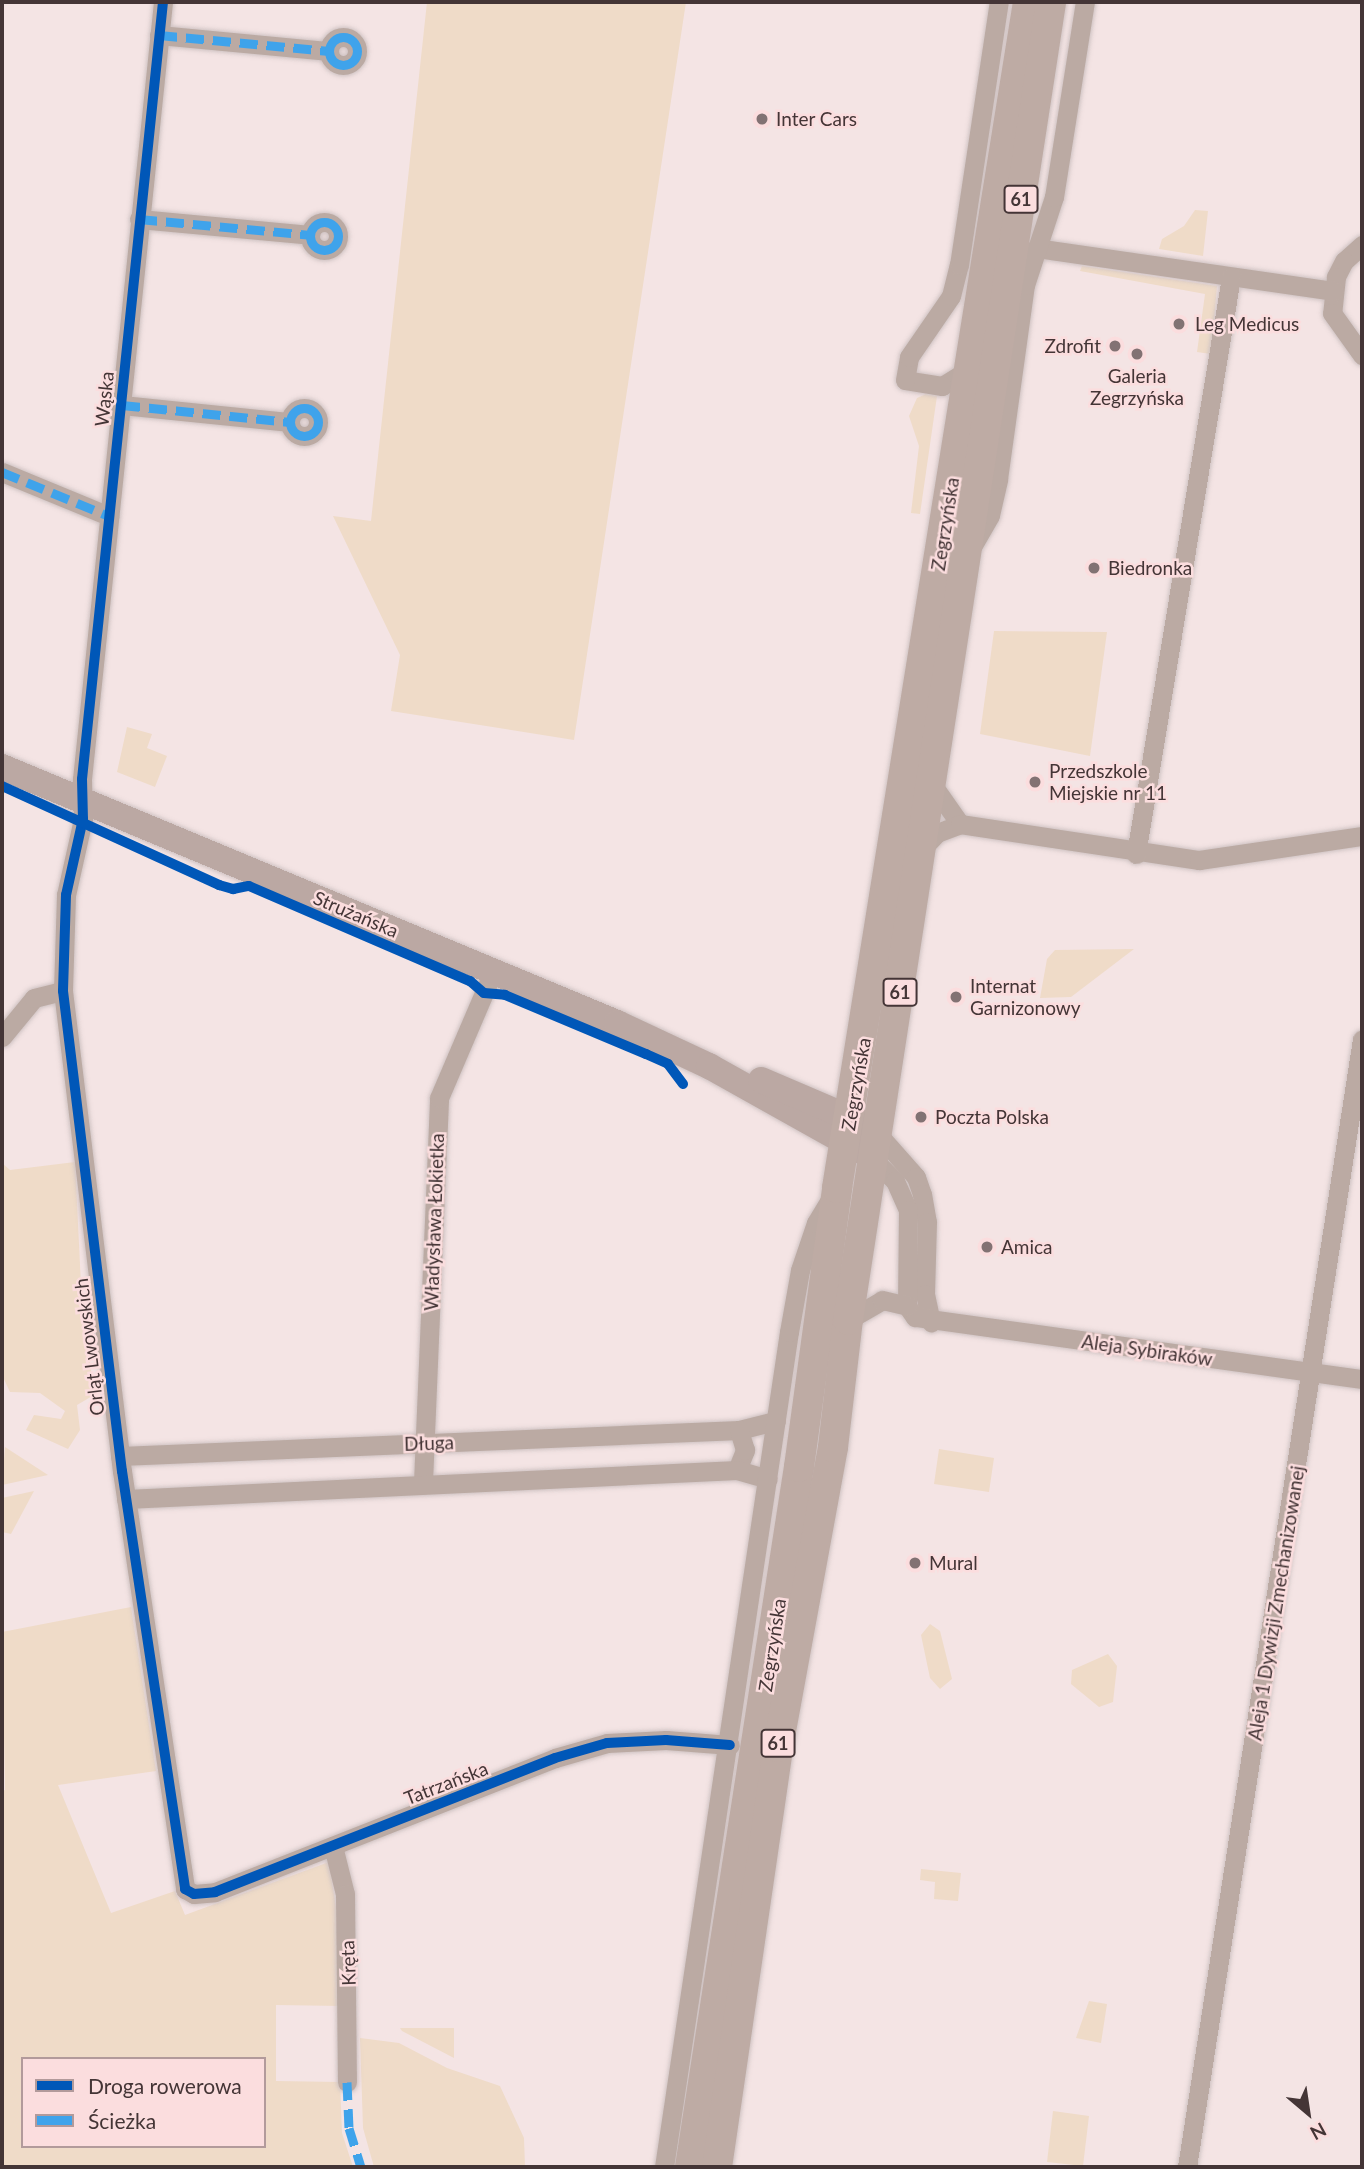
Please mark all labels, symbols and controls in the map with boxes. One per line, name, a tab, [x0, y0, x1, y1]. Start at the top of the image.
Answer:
place label: Inter Cars	[776, 108, 857, 130]
marker: Inter Cars	[754, 111, 770, 127]
road number: 61	[1004, 184, 1038, 214]
place label: Leg Medicus	[1195, 313, 1299, 335]
marker: Leg Medicus	[1169, 314, 1189, 334]
place label: Zdrofit	[1045, 335, 1101, 357]
marker: Zdrofit	[1107, 338, 1123, 354]
marker: Galeria Zegrzyńska	[1129, 346, 1145, 362]
place label: Galeria Zegrzyńska	[1090, 365, 1184, 409]
street label: Wąska	[90, 370, 118, 428]
street label: Zegrzyńska	[926, 476, 964, 572]
place label: Biedronka	[1108, 557, 1192, 579]
marker: Biedronka	[1086, 560, 1102, 576]
place label: Przedszkole Miejskie nr 11	[1049, 760, 1167, 804]
marker: Przedszkole Miejskie nr 11	[1027, 774, 1043, 790]
street label: Strużańska	[310, 886, 402, 942]
place label: Internat Garnizonowy	[970, 975, 1080, 1019]
road number: 61	[883, 978, 918, 1007]
marker: Internat Garnizonowy	[948, 989, 964, 1005]
street label: Zegrzyńska	[837, 1036, 875, 1132]
place label: Poczta Polska	[935, 1106, 1049, 1128]
marker: Poczta Polska	[913, 1109, 929, 1125]
street label: Władysława Łokietka	[420, 1133, 448, 1311]
place label: Amica	[1001, 1236, 1053, 1258]
marker: Amica	[979, 1239, 995, 1255]
street label: Orląt Lwowskich	[69, 1277, 109, 1417]
street label: Aleja Sybiraków	[1080, 1330, 1214, 1370]
street label: Długa	[404, 1431, 454, 1455]
street label: Aleja 1 Dywizji Zmechanizowanej	[1243, 1464, 1309, 1742]
place label: Mural	[929, 1552, 978, 1574]
marker: Mural	[907, 1555, 923, 1571]
street label: Zegrzyńska	[753, 1597, 791, 1693]
road number: 61	[760, 1728, 796, 1758]
street label: Tatrzańska	[401, 1757, 491, 1809]
street label: Kręta	[336, 1940, 360, 1986]
legend	[21, 2057, 266, 2148]
text: Droga rowerowa	[88, 2073, 242, 2098]
north arrow	[1273, 2078, 1343, 2148]
text: Ścieżka	[88, 2108, 156, 2133]
text: N	[1306, 2118, 1330, 2145]

